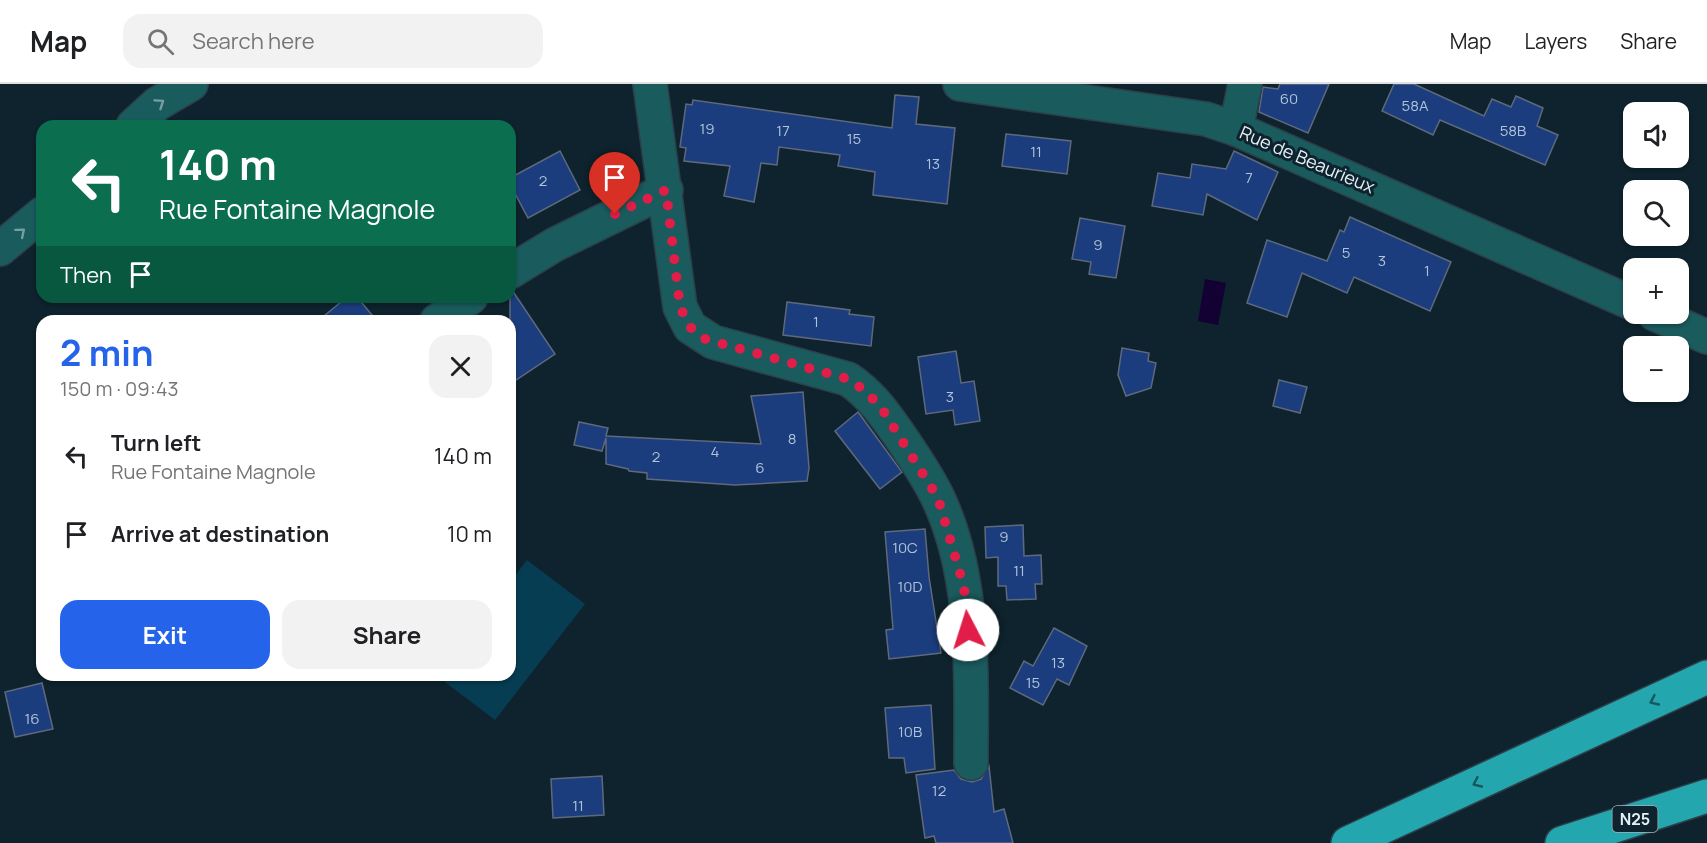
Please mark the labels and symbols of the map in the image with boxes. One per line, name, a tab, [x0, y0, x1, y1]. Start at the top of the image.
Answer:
house number: 60	[1280, 88, 1298, 109]
house number: 58A	[1402, 95, 1429, 116]
one-way arrow	[154, 99, 165, 110]
house number: 19	[699, 118, 715, 139]
house number: 17	[776, 120, 790, 141]
street label: Rue de Beaurieux	[1236, 120, 1379, 199]
house number: 58B	[1500, 120, 1526, 141]
house number: 15	[847, 128, 861, 149]
house number: 11	[1030, 141, 1042, 162]
pin	[589, 152, 640, 214]
house number: 13	[926, 153, 940, 174]
house number: 7	[1245, 167, 1253, 188]
house number: 2	[539, 170, 547, 191]
one-way arrow	[14, 228, 25, 239]
house number: 9	[1093, 234, 1103, 255]
house number: 5	[1342, 242, 1350, 263]
house number: 3	[1378, 250, 1386, 271]
house number: 1	[1424, 260, 1430, 281]
house number: 1	[813, 311, 819, 332]
house number: 3	[946, 386, 954, 407]
house number: 8	[788, 428, 796, 449]
house number: 4	[711, 441, 720, 462]
house number: 2	[652, 446, 660, 467]
house number: 6	[755, 457, 765, 478]
house number: 9	[999, 526, 1009, 547]
house number: 10C	[892, 537, 918, 558]
house number: 11	[1013, 560, 1025, 581]
house number: 10D	[897, 576, 923, 597]
position arrow	[936, 598, 1000, 662]
house number: 13	[1051, 652, 1065, 673]
house number: 15	[1026, 672, 1040, 693]
one-way arrow	[1649, 694, 1660, 706]
house number: 16	[24, 708, 40, 729]
house number: 10B	[898, 721, 922, 742]
one-way arrow	[1473, 776, 1484, 788]
house number: 12	[932, 780, 946, 801]
house number: 11	[572, 795, 584, 816]
road number: N25	[1612, 806, 1658, 832]

